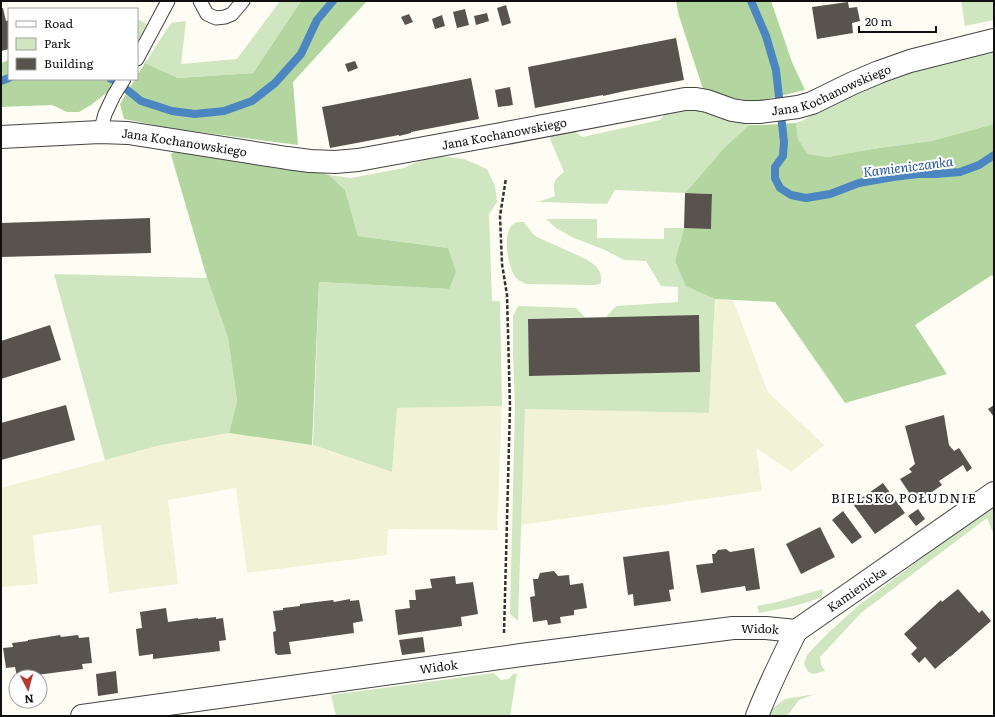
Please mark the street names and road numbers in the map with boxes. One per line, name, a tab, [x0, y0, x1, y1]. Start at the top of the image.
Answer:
street label: Jana Kochanowskiego	[770, 60, 893, 119]
street label: Jana Kochanowskiego	[440, 113, 568, 154]
street label: Jana Kochanowskiego	[121, 124, 248, 161]
street label: Kamienicka	[823, 562, 890, 616]
street label: Widok	[741, 619, 781, 638]
street label: Widok	[418, 655, 459, 678]

